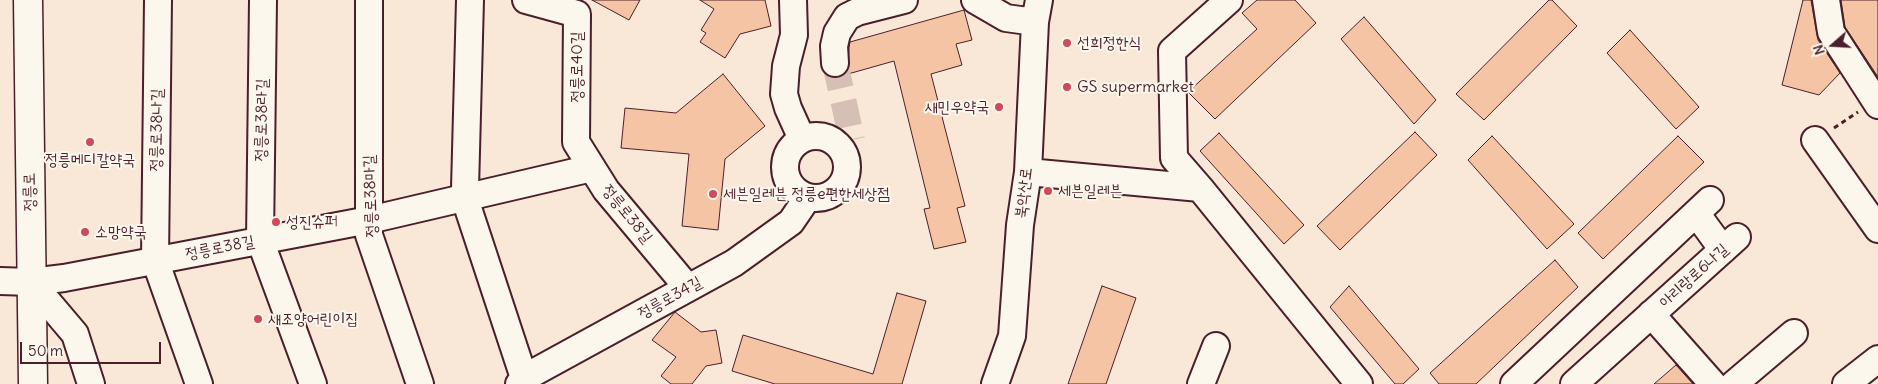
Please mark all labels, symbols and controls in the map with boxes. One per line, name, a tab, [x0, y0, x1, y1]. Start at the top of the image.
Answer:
north arrow	[1808, 20, 1858, 70]
street label: 정릉로40길	[567, 31, 587, 103]
place label: 선희정한식	[1077, 33, 1141, 53]
marker: 선희정한식	[1061, 37, 1073, 49]
text: N	[1809, 42, 1829, 57]
place label: GS supermarket	[1077, 77, 1194, 97]
street label: 정릉로38라길	[252, 78, 272, 162]
marker: GS supermarket	[1061, 81, 1073, 93]
street label: 정릉로38나길	[147, 88, 167, 172]
place label: 새민우약국	[925, 97, 989, 117]
marker: 새민우약국	[993, 101, 1005, 113]
marker: 정릉메디칼약국	[84, 136, 96, 148]
place label: 정릉메디칼약국	[45, 150, 135, 170]
street label: 정릉로38마길	[360, 154, 382, 238]
street label: 북악산로	[1011, 166, 1037, 220]
street label: 정릉로	[20, 173, 40, 211]
street label: 정릉로38길	[598, 181, 656, 247]
place label: 세븐일레븐	[1058, 181, 1122, 201]
place label: 세븐일레븐 정릉e편한세상점	[723, 184, 890, 204]
marker: 세븐일레븐	[1042, 185, 1054, 197]
marker: 세븐일레븐 정릉e편한세상점	[707, 188, 719, 200]
place label: 성진슈퍼	[286, 212, 338, 232]
marker: 성진슈퍼	[270, 216, 282, 228]
place label: 소망약국	[95, 222, 146, 242]
marker: 소망약국	[79, 226, 91, 238]
street label: 정릉로38길	[184, 232, 256, 264]
street label: 아리랑로6나길	[1655, 240, 1733, 312]
street label: 정릉로34길	[635, 273, 705, 323]
place label: 새조양어린이집	[268, 309, 358, 329]
marker: 새조양어린이집	[252, 313, 264, 325]
scale bar	[22, 332, 164, 364]
text: 50 m	[28, 341, 63, 360]

